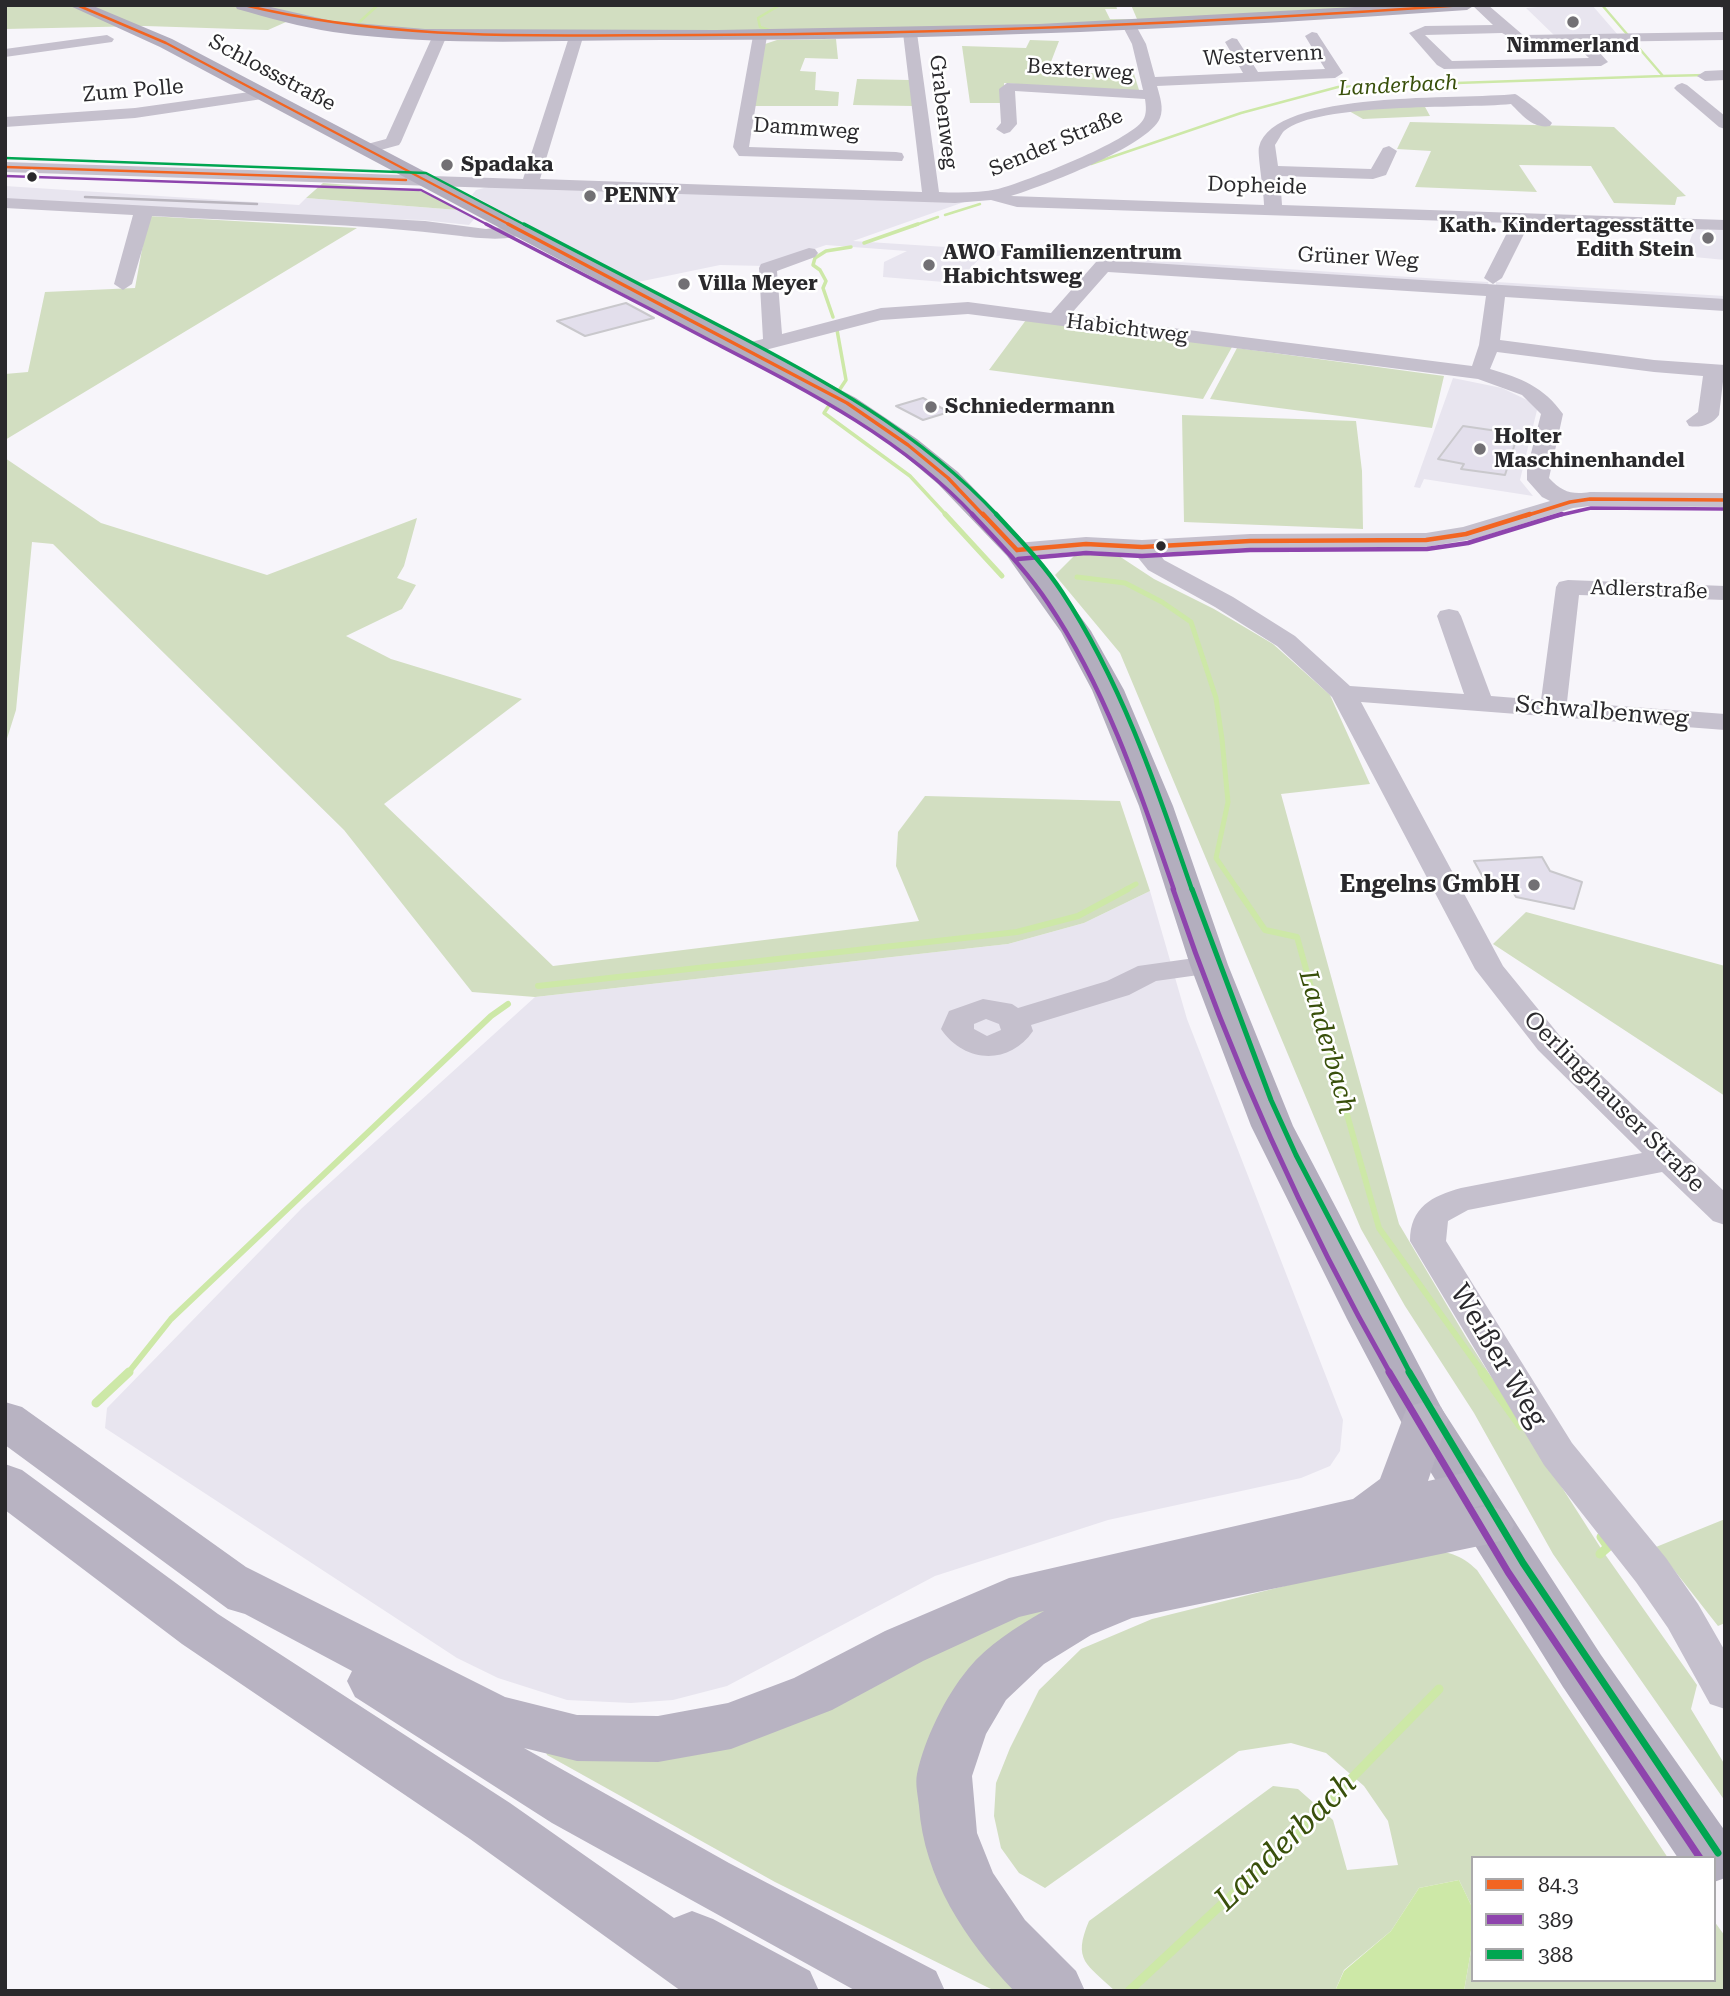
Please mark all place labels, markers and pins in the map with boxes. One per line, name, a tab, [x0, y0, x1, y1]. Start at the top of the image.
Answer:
marker: Nimmerland	[1565, 14, 1581, 30]
place label: Nimmerland	[1507, 33, 1639, 59]
place label: Spadaka	[461, 152, 553, 178]
marker: Spadaka	[439, 157, 455, 173]
unlabelled marker	[25, 170, 39, 184]
place label: PENNY	[604, 183, 679, 209]
marker: PENNY	[582, 188, 598, 204]
place label: Kath. Kindertagesstätte Edith Stein	[1439, 213, 1694, 263]
marker: Kath. Kindertagesstätte Edith Stein	[1700, 230, 1716, 246]
place label: AWO Familienzentrum Habichtsweg	[943, 240, 1182, 290]
marker: AWO Familienzentrum Habichtsweg	[921, 257, 937, 273]
place label: Villa Meyer	[698, 271, 818, 297]
marker: Villa Meyer	[676, 276, 692, 292]
place label: Schniedermann	[945, 394, 1115, 420]
marker: Schniedermann	[923, 399, 939, 415]
place label: Holter Maschinenhandel	[1494, 424, 1685, 474]
marker: Holter Maschinenhandel	[1472, 441, 1488, 457]
unlabelled marker	[1154, 539, 1168, 553]
place label: Engelns GmbH	[1340, 871, 1520, 899]
marker: Engelns GmbH	[1526, 877, 1542, 893]

